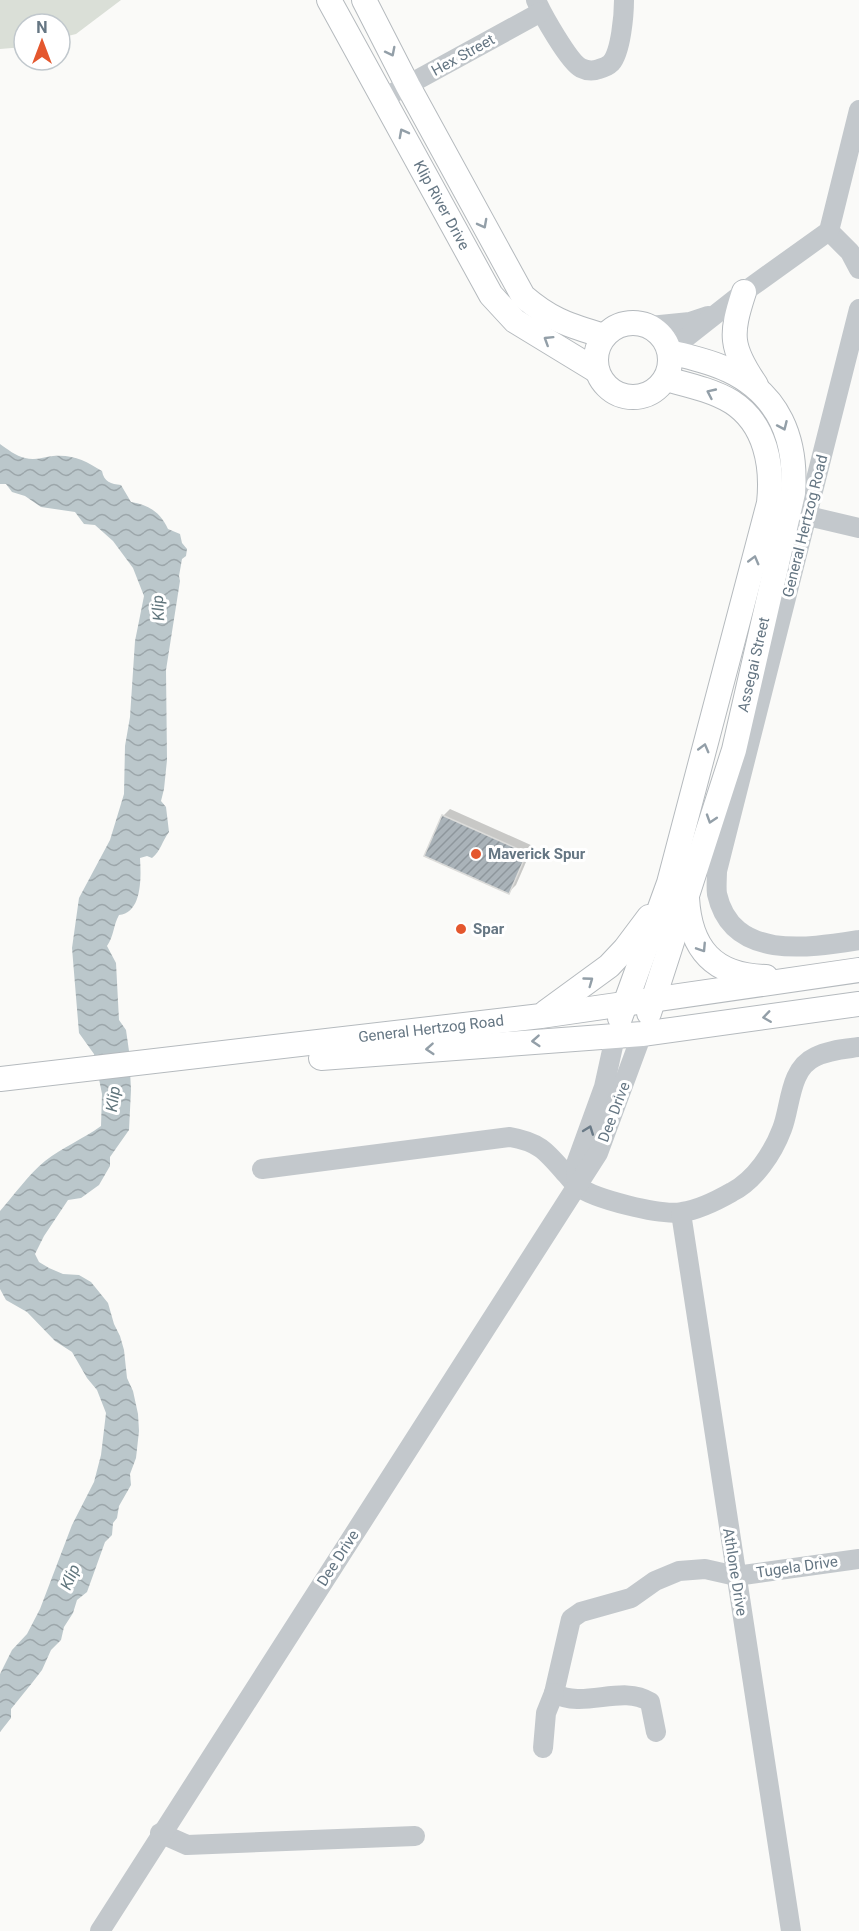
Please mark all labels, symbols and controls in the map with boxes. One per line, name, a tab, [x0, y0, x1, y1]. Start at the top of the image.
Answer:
north arrow	[12, 12, 72, 72]
text: N	[36, 18, 48, 37]
street label: Hex Street	[428, 30, 498, 80]
one-way arrow	[383, 46, 395, 57]
one-way arrow	[399, 129, 410, 139]
street label: Klip River Drive	[410, 157, 473, 253]
one-way arrow	[476, 218, 487, 228]
one-way arrow	[544, 336, 554, 348]
one-way arrow	[707, 388, 718, 400]
one-way arrow	[776, 420, 788, 431]
street label: General Hertzog Road	[779, 453, 831, 599]
one-way arrow	[747, 555, 760, 565]
water label: Klip	[148, 595, 168, 621]
street label: Assegai Street	[734, 615, 773, 714]
one-way arrow	[697, 743, 710, 753]
one-way arrow	[706, 813, 718, 824]
place label: Maverick Spur	[488, 845, 586, 863]
marker: Maverick Spur	[469, 847, 483, 861]
place label: Spar	[473, 920, 505, 938]
marker: Spar	[454, 922, 468, 936]
one-way arrow	[694, 941, 705, 952]
one-way arrow	[582, 978, 593, 989]
one-way arrow	[762, 1010, 771, 1022]
street label: General Hertzog Road	[357, 1011, 505, 1046]
one-way arrow	[531, 1035, 540, 1048]
one-way arrow	[426, 1042, 435, 1055]
street label: Dee Drive	[594, 1079, 634, 1145]
water label: Klip	[102, 1085, 124, 1113]
one-way arrow	[581, 1125, 594, 1136]
street label: Dee Drive	[313, 1527, 363, 1589]
street label: Athlone Drive	[719, 1527, 751, 1617]
street label: Tugela Drive	[755, 1552, 839, 1582]
water label: Klip	[56, 1561, 84, 1593]

